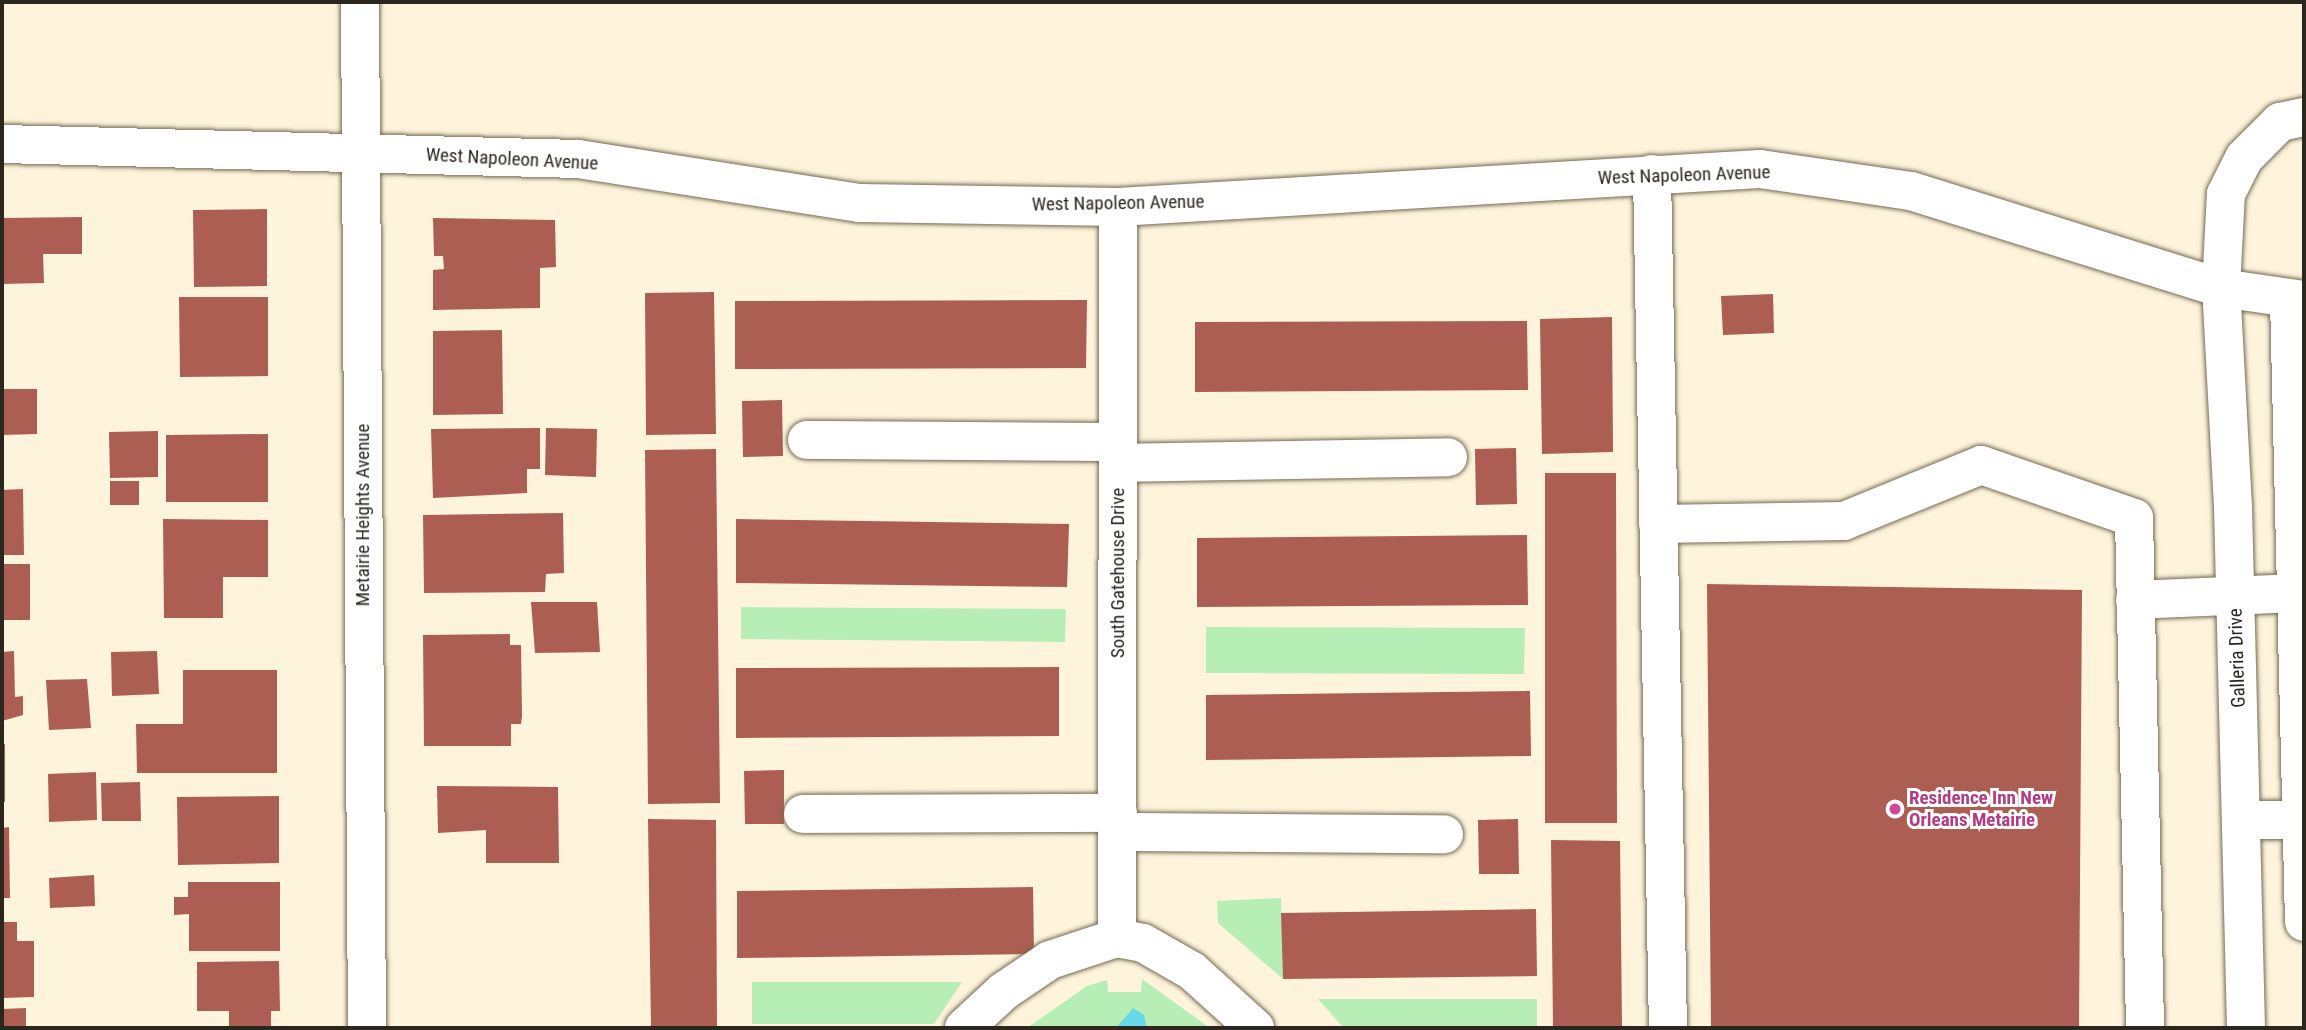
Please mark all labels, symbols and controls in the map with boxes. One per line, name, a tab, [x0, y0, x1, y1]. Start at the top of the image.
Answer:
street label: West Napoleon Avenue	[425, 143, 599, 175]
street label: West Napoleon Avenue	[1597, 161, 1771, 189]
street label: West Napoleon Avenue	[1032, 190, 1204, 216]
street label: Metairie Heights Avenue	[352, 424, 374, 606]
street label: South Gatehouse Drive	[1107, 488, 1129, 658]
street label: Galleria Drive	[2224, 608, 2250, 708]
place label: Residence Inn New Orleans Metairie	[1909, 787, 2053, 831]
marker: Residence Inn New Orleans Metairie	[1887, 801, 1903, 817]

